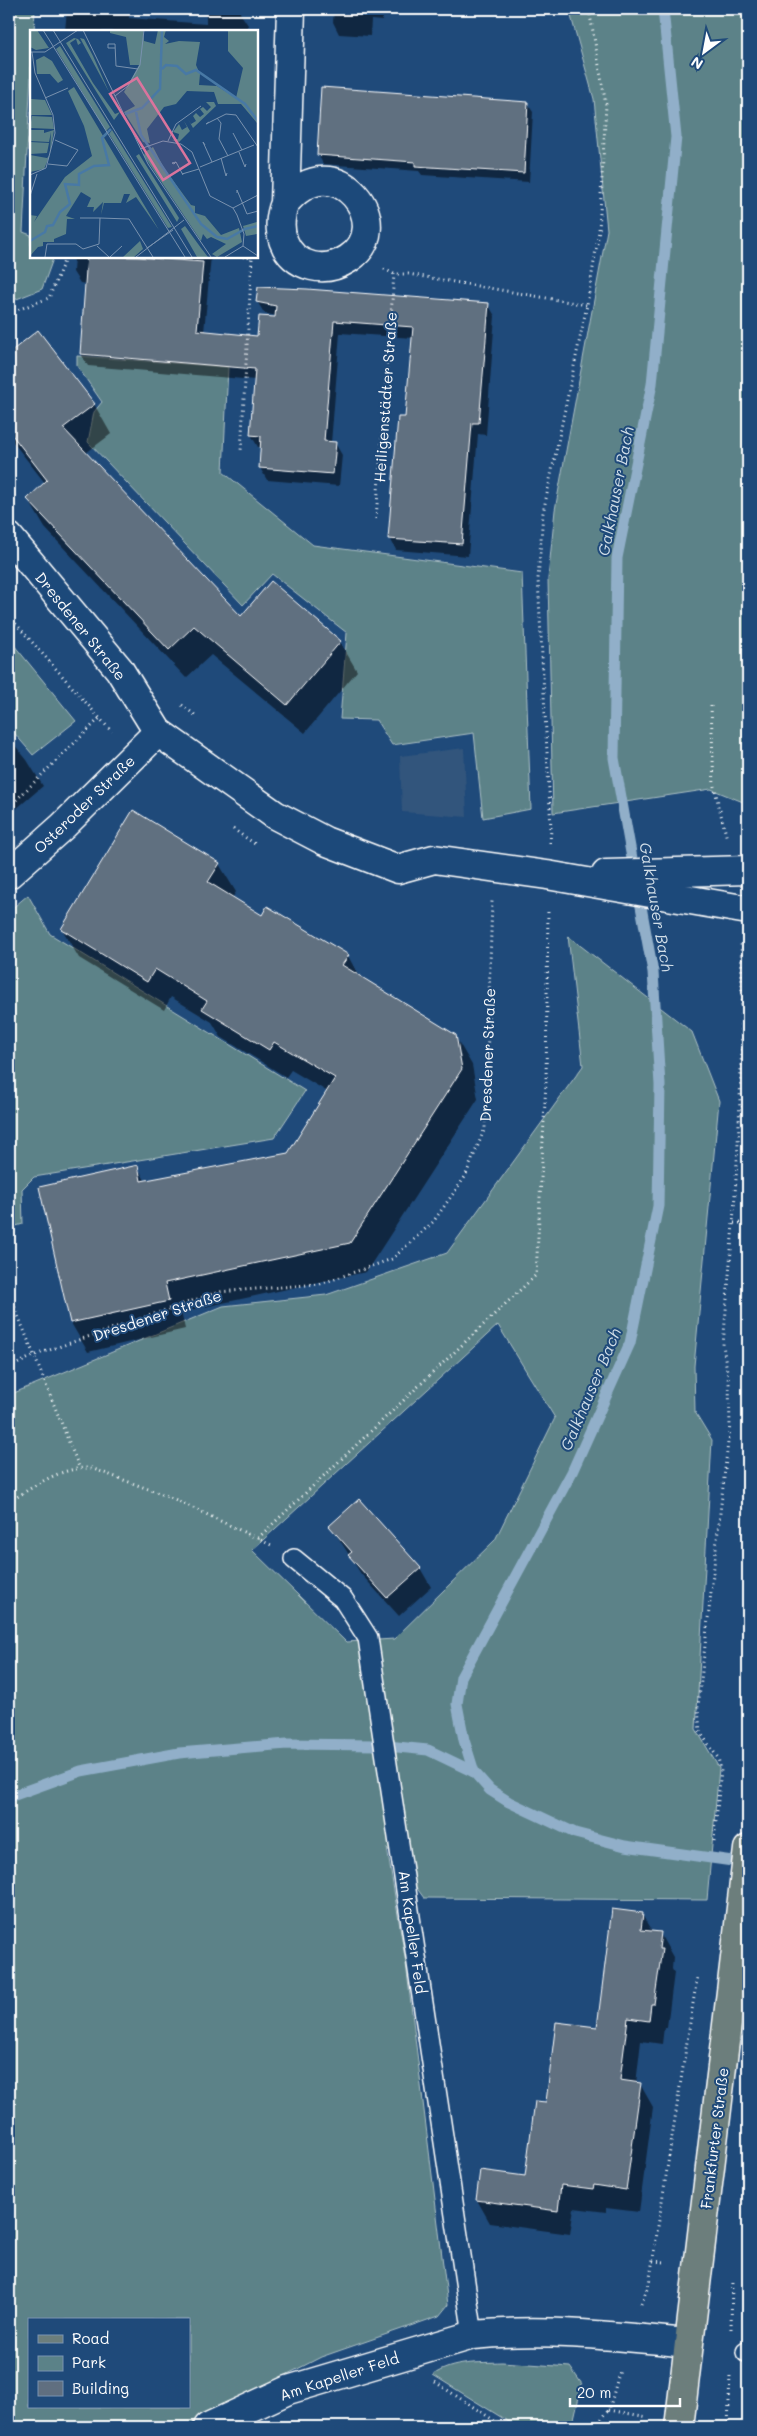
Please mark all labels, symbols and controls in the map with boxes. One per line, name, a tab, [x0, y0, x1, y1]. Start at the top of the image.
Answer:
north arrow	[680, 28, 730, 78]
inset map	[30, 30, 258, 258]
text: N	[687, 53, 706, 74]
street label: Heiligenstädter Straße	[369, 311, 401, 483]
water label: Galkhauser Bach	[592, 425, 638, 557]
street label: Dresdener Straße	[31, 568, 131, 684]
street label: Osteroder Straße	[29, 750, 139, 858]
water label: Galkhauser Bach	[635, 841, 679, 973]
street label: Dresdener Straße	[475, 988, 499, 1122]
street label: Dresdener Straße	[90, 1285, 224, 1345]
water label: Galkhauser Bach	[555, 1324, 625, 1454]
street label: Am Kapeller Feld	[394, 1869, 432, 1995]
street label: Frankfurter Straße	[695, 2066, 733, 2210]
legend	[28, 2318, 190, 2408]
text: Road	[72, 2328, 109, 2348]
street label: Am Kapeller Feld	[277, 2347, 401, 2405]
text: Park	[72, 2352, 106, 2372]
scale bar	[570, 2376, 680, 2408]
text: Building	[72, 2378, 129, 2398]
text: 20 m	[577, 2382, 611, 2402]

